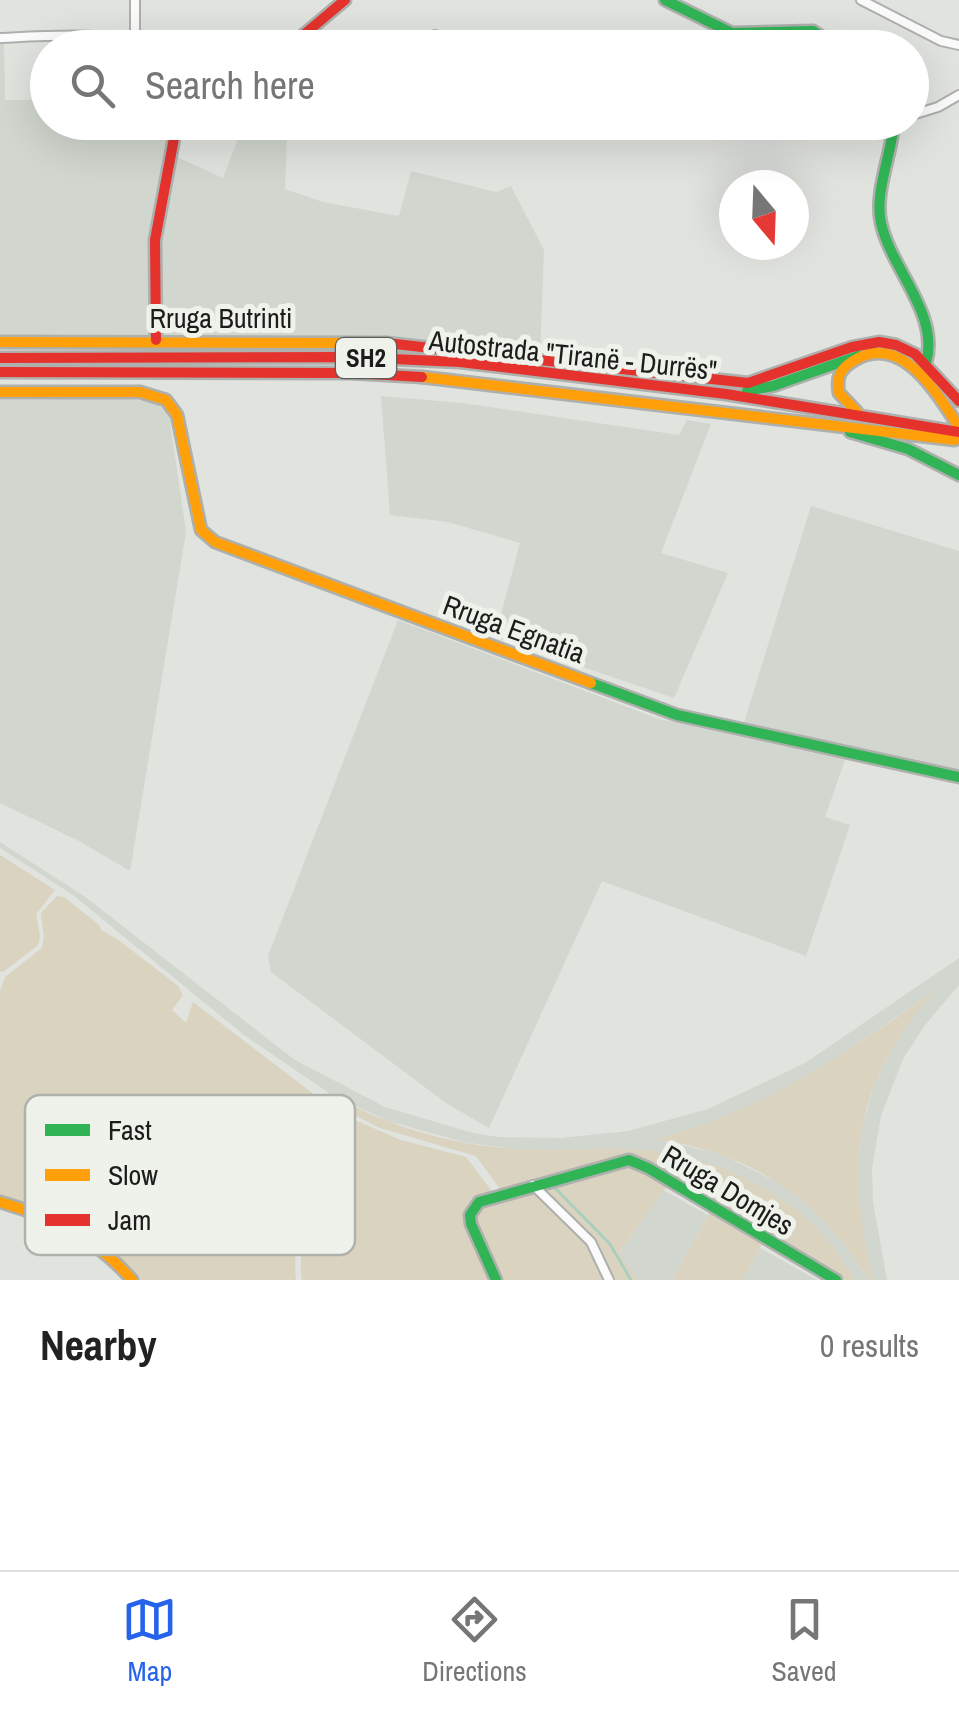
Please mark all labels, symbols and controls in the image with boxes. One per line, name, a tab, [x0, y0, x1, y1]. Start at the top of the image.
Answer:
search box	[30, 30, 929, 140]
icon: search	[65, 58, 120, 113]
text: Search here	[145, 60, 315, 111]
north arrow	[719, 170, 809, 260]
street label: Rruga Butrinti	[150, 299, 292, 337]
street label: Autostrada "Tiranë - Durrës"	[426, 321, 719, 389]
road number: SH2	[336, 338, 396, 378]
street label: Rruga Egnatia	[438, 586, 590, 672]
legend	[25, 1095, 355, 1255]
text: Fast	[108, 1111, 152, 1149]
street label: Rruga Domjes	[655, 1136, 801, 1244]
text: Slow	[108, 1156, 158, 1194]
text: Jam	[108, 1201, 151, 1239]
text: Nearby	[40, 1317, 157, 1373]
text: 0 results	[820, 1324, 919, 1367]
tab: Map	[122, 1592, 177, 1690]
tab: Directions	[422, 1592, 527, 1690]
tab: Saved	[772, 1592, 837, 1690]

